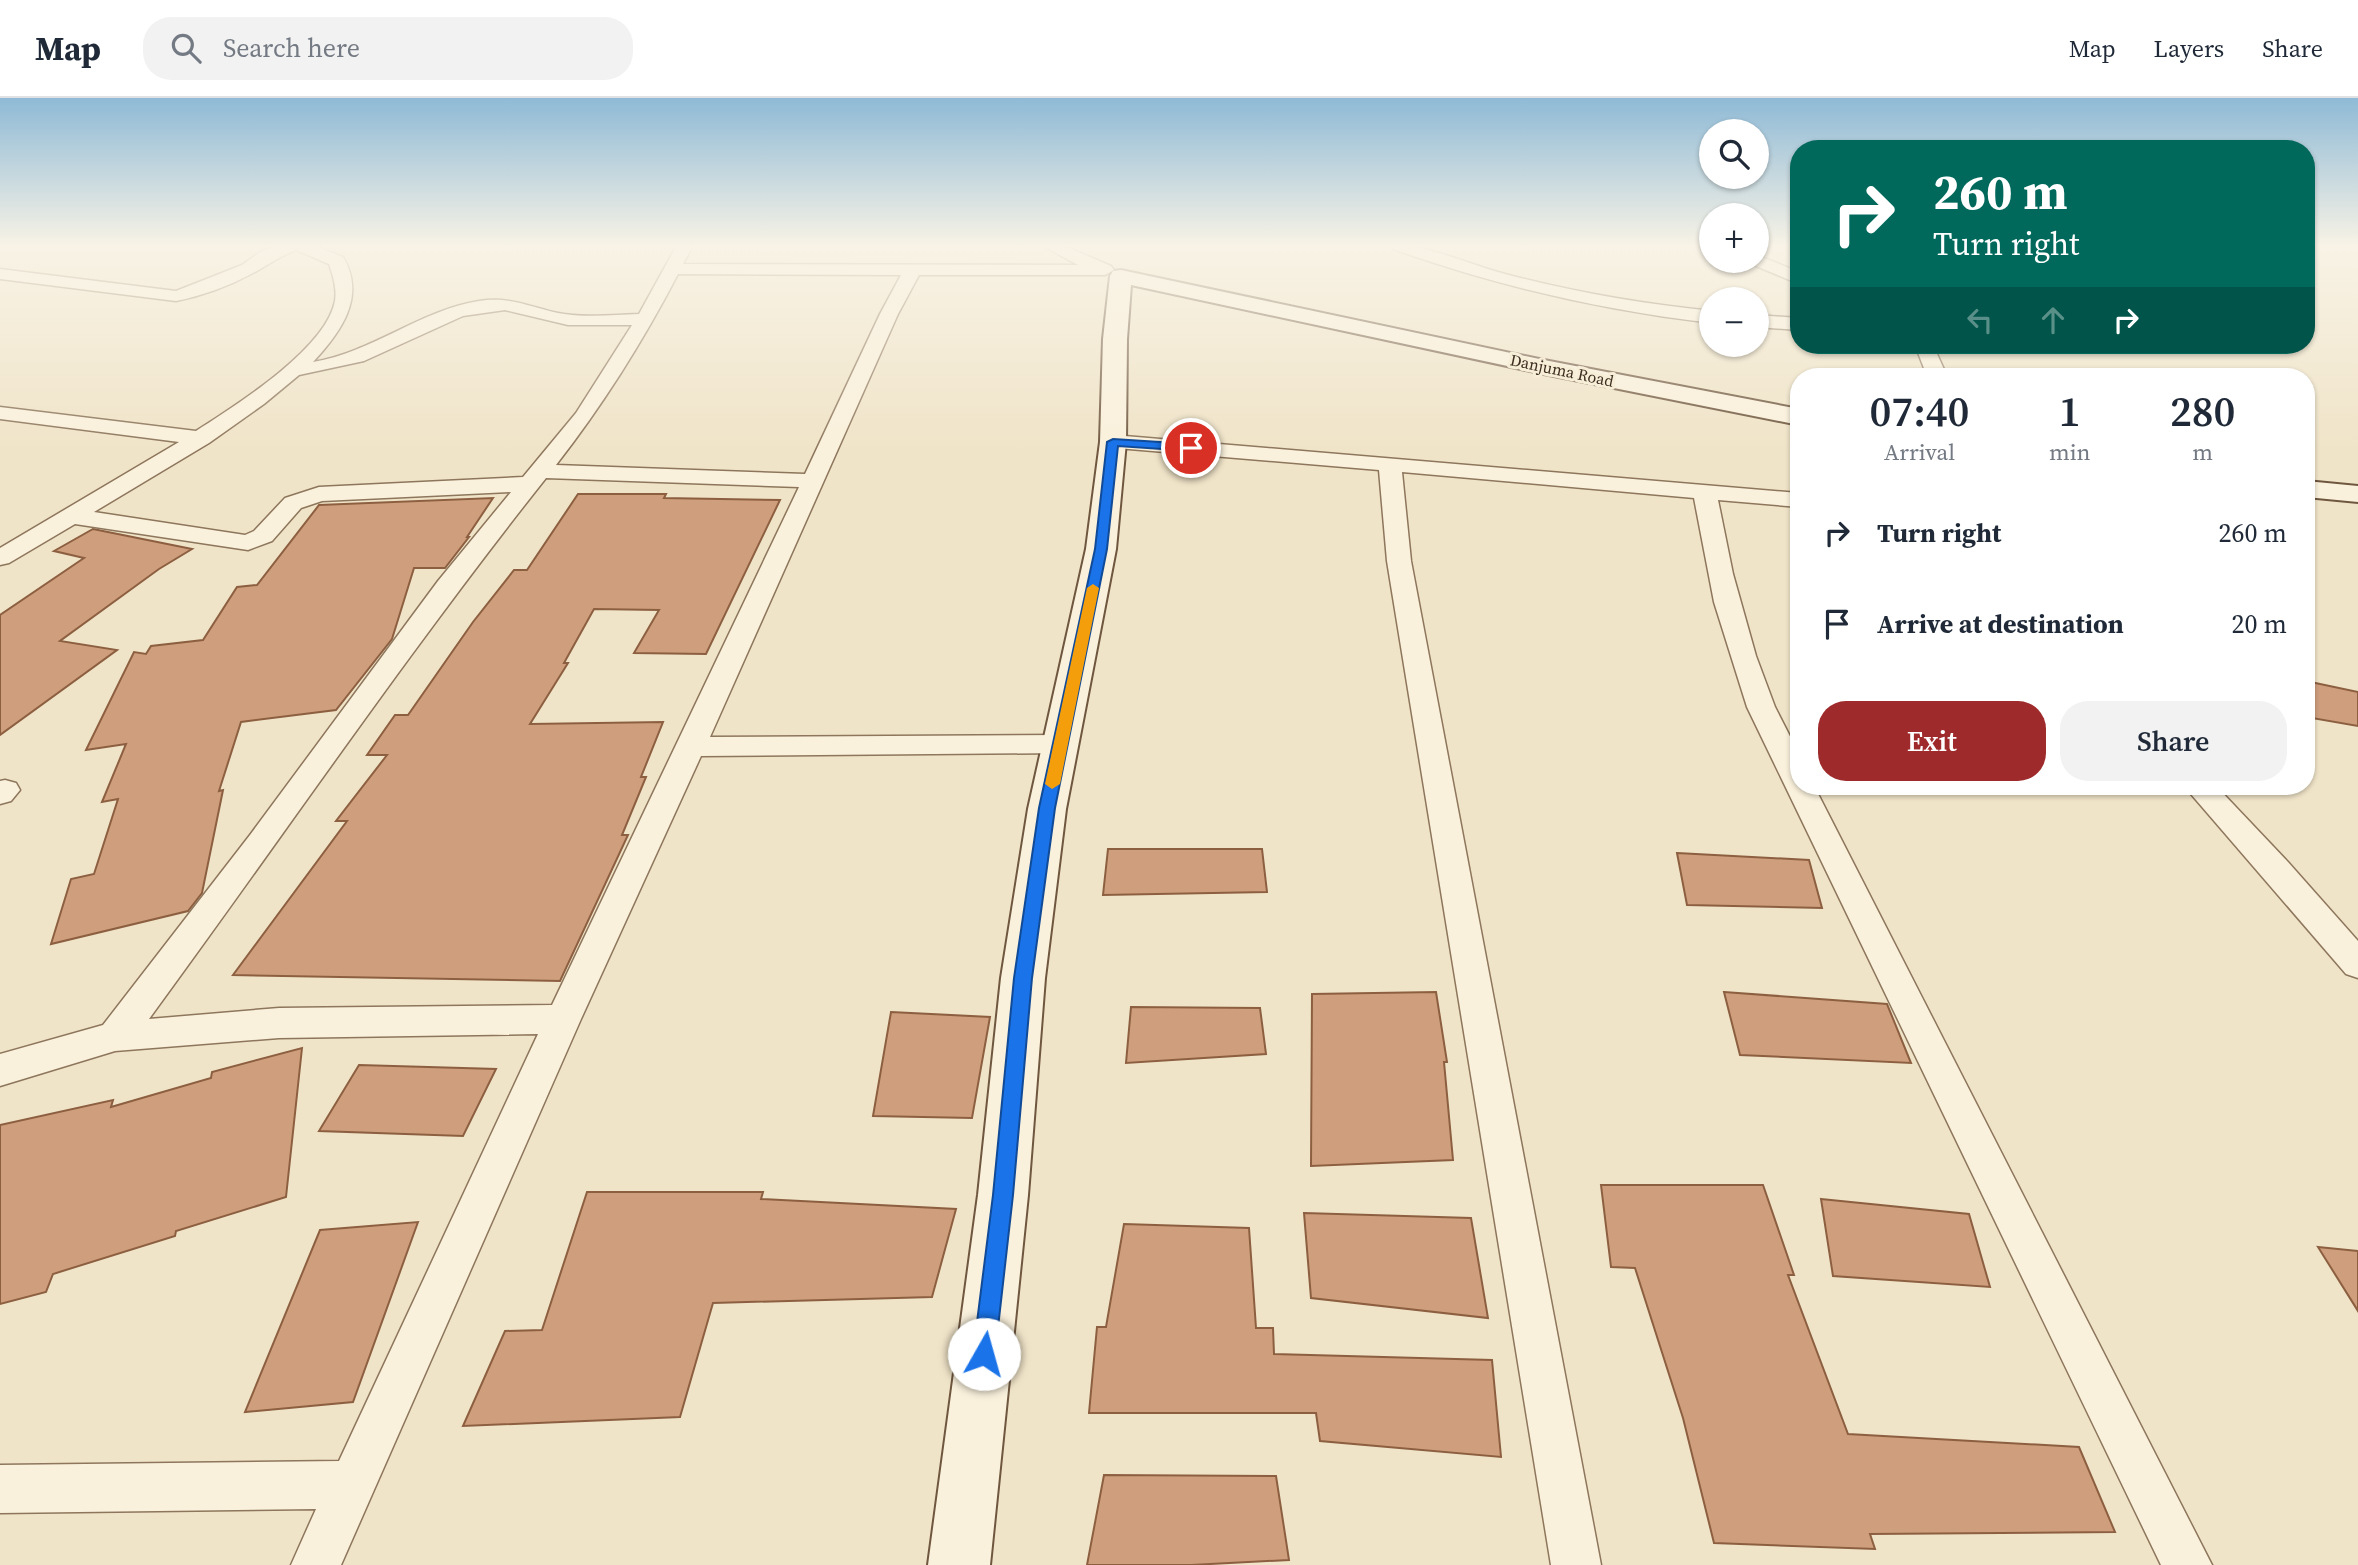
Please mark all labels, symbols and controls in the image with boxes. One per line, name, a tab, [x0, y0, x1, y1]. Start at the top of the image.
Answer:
search box	[143, 17, 633, 80]
text: Map	[35, 26, 101, 71]
icon: search	[167, 29, 205, 67]
text: Search here	[223, 30, 360, 66]
text: Map	[2069, 32, 2116, 65]
text: Layers	[2154, 32, 2224, 65]
text: Share	[2262, 32, 2323, 65]
map controls	[1699, 119, 1769, 357]
button: search	[1699, 119, 1769, 189]
text: 260 m	[1933, 158, 2068, 225]
icon: right	[1818, 168, 1909, 259]
button: +	[1699, 203, 1769, 273]
text: Turn right	[1933, 222, 2079, 266]
button: −	[1699, 287, 1769, 357]
icon: left	[1961, 301, 1999, 339]
icon: ahead	[2034, 301, 2072, 339]
icon: right	[2107, 301, 2145, 339]
street label: Danjuma Road	[1508, 348, 1616, 392]
text: 07:40	[1869, 382, 1969, 440]
text: 1	[2059, 382, 2081, 440]
text: 280	[2170, 382, 2235, 440]
pin	[1161, 418, 1221, 478]
icon: arrive	[1172, 429, 1210, 467]
text: Arrival	[1884, 436, 1955, 468]
text: min	[2049, 436, 2090, 468]
text: m	[2192, 436, 2213, 468]
icon: right	[1818, 514, 1856, 552]
text: Turn right	[1877, 515, 2001, 551]
text: 260 m	[2219, 515, 2287, 551]
icon: arrive	[1818, 605, 1856, 643]
text: Arrive at destination	[1877, 606, 2124, 642]
text: 20 m	[2232, 606, 2287, 642]
button: Exit	[1818, 701, 2046, 781]
button: Share	[2060, 701, 2287, 781]
position arrow	[947, 1317, 1021, 1391]

